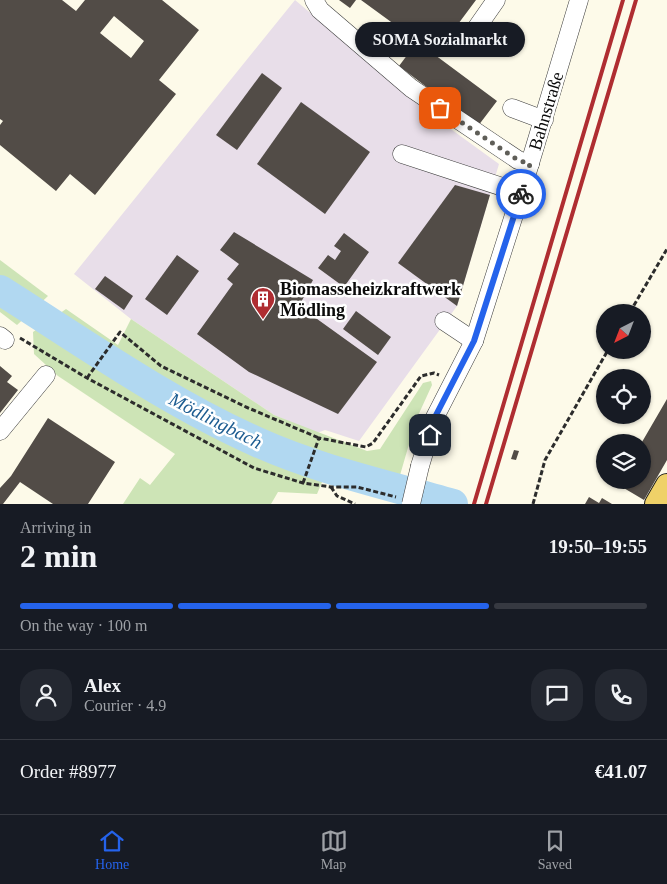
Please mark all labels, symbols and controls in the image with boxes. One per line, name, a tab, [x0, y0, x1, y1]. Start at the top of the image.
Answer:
callout: SOMA Sozialmarkt	[355, 23, 525, 58]
text: SOMA Sozialmarkt	[373, 31, 507, 48]
street label: Bahnstraße	[525, 69, 567, 153]
pin	[419, 87, 461, 129]
icon: bag	[426, 94, 454, 122]
courier	[496, 169, 546, 219]
icon: bike	[507, 180, 535, 208]
place label: Biomasseheizkraftwerk Mödling	[280, 279, 461, 320]
building icon: Biomasseheizkraftwerk Mödling	[250, 286, 276, 320]
north arrow	[596, 304, 651, 359]
map controls	[596, 304, 651, 489]
button: locate	[596, 369, 651, 424]
water label: Mödlingbach	[165, 388, 266, 453]
pin	[409, 414, 451, 456]
icon: home	[416, 421, 444, 449]
button: layers	[596, 434, 651, 489]
text: Arriving in	[20, 519, 92, 536]
text: 19:50–19:55	[549, 536, 647, 557]
text: 2 min	[20, 538, 97, 574]
text: On the way · 100 m	[20, 617, 148, 634]
button: person	[20, 669, 72, 721]
button: chat	[531, 669, 583, 721]
button: phone	[595, 669, 647, 721]
text: Alex	[84, 675, 121, 696]
text: Courier · 4.9	[84, 697, 166, 714]
text: Order #8977	[20, 761, 117, 782]
text: €41.07	[595, 761, 647, 782]
tab: Home	[95, 827, 129, 873]
tab: Map	[320, 827, 348, 873]
tab: Saved	[538, 827, 572, 873]

